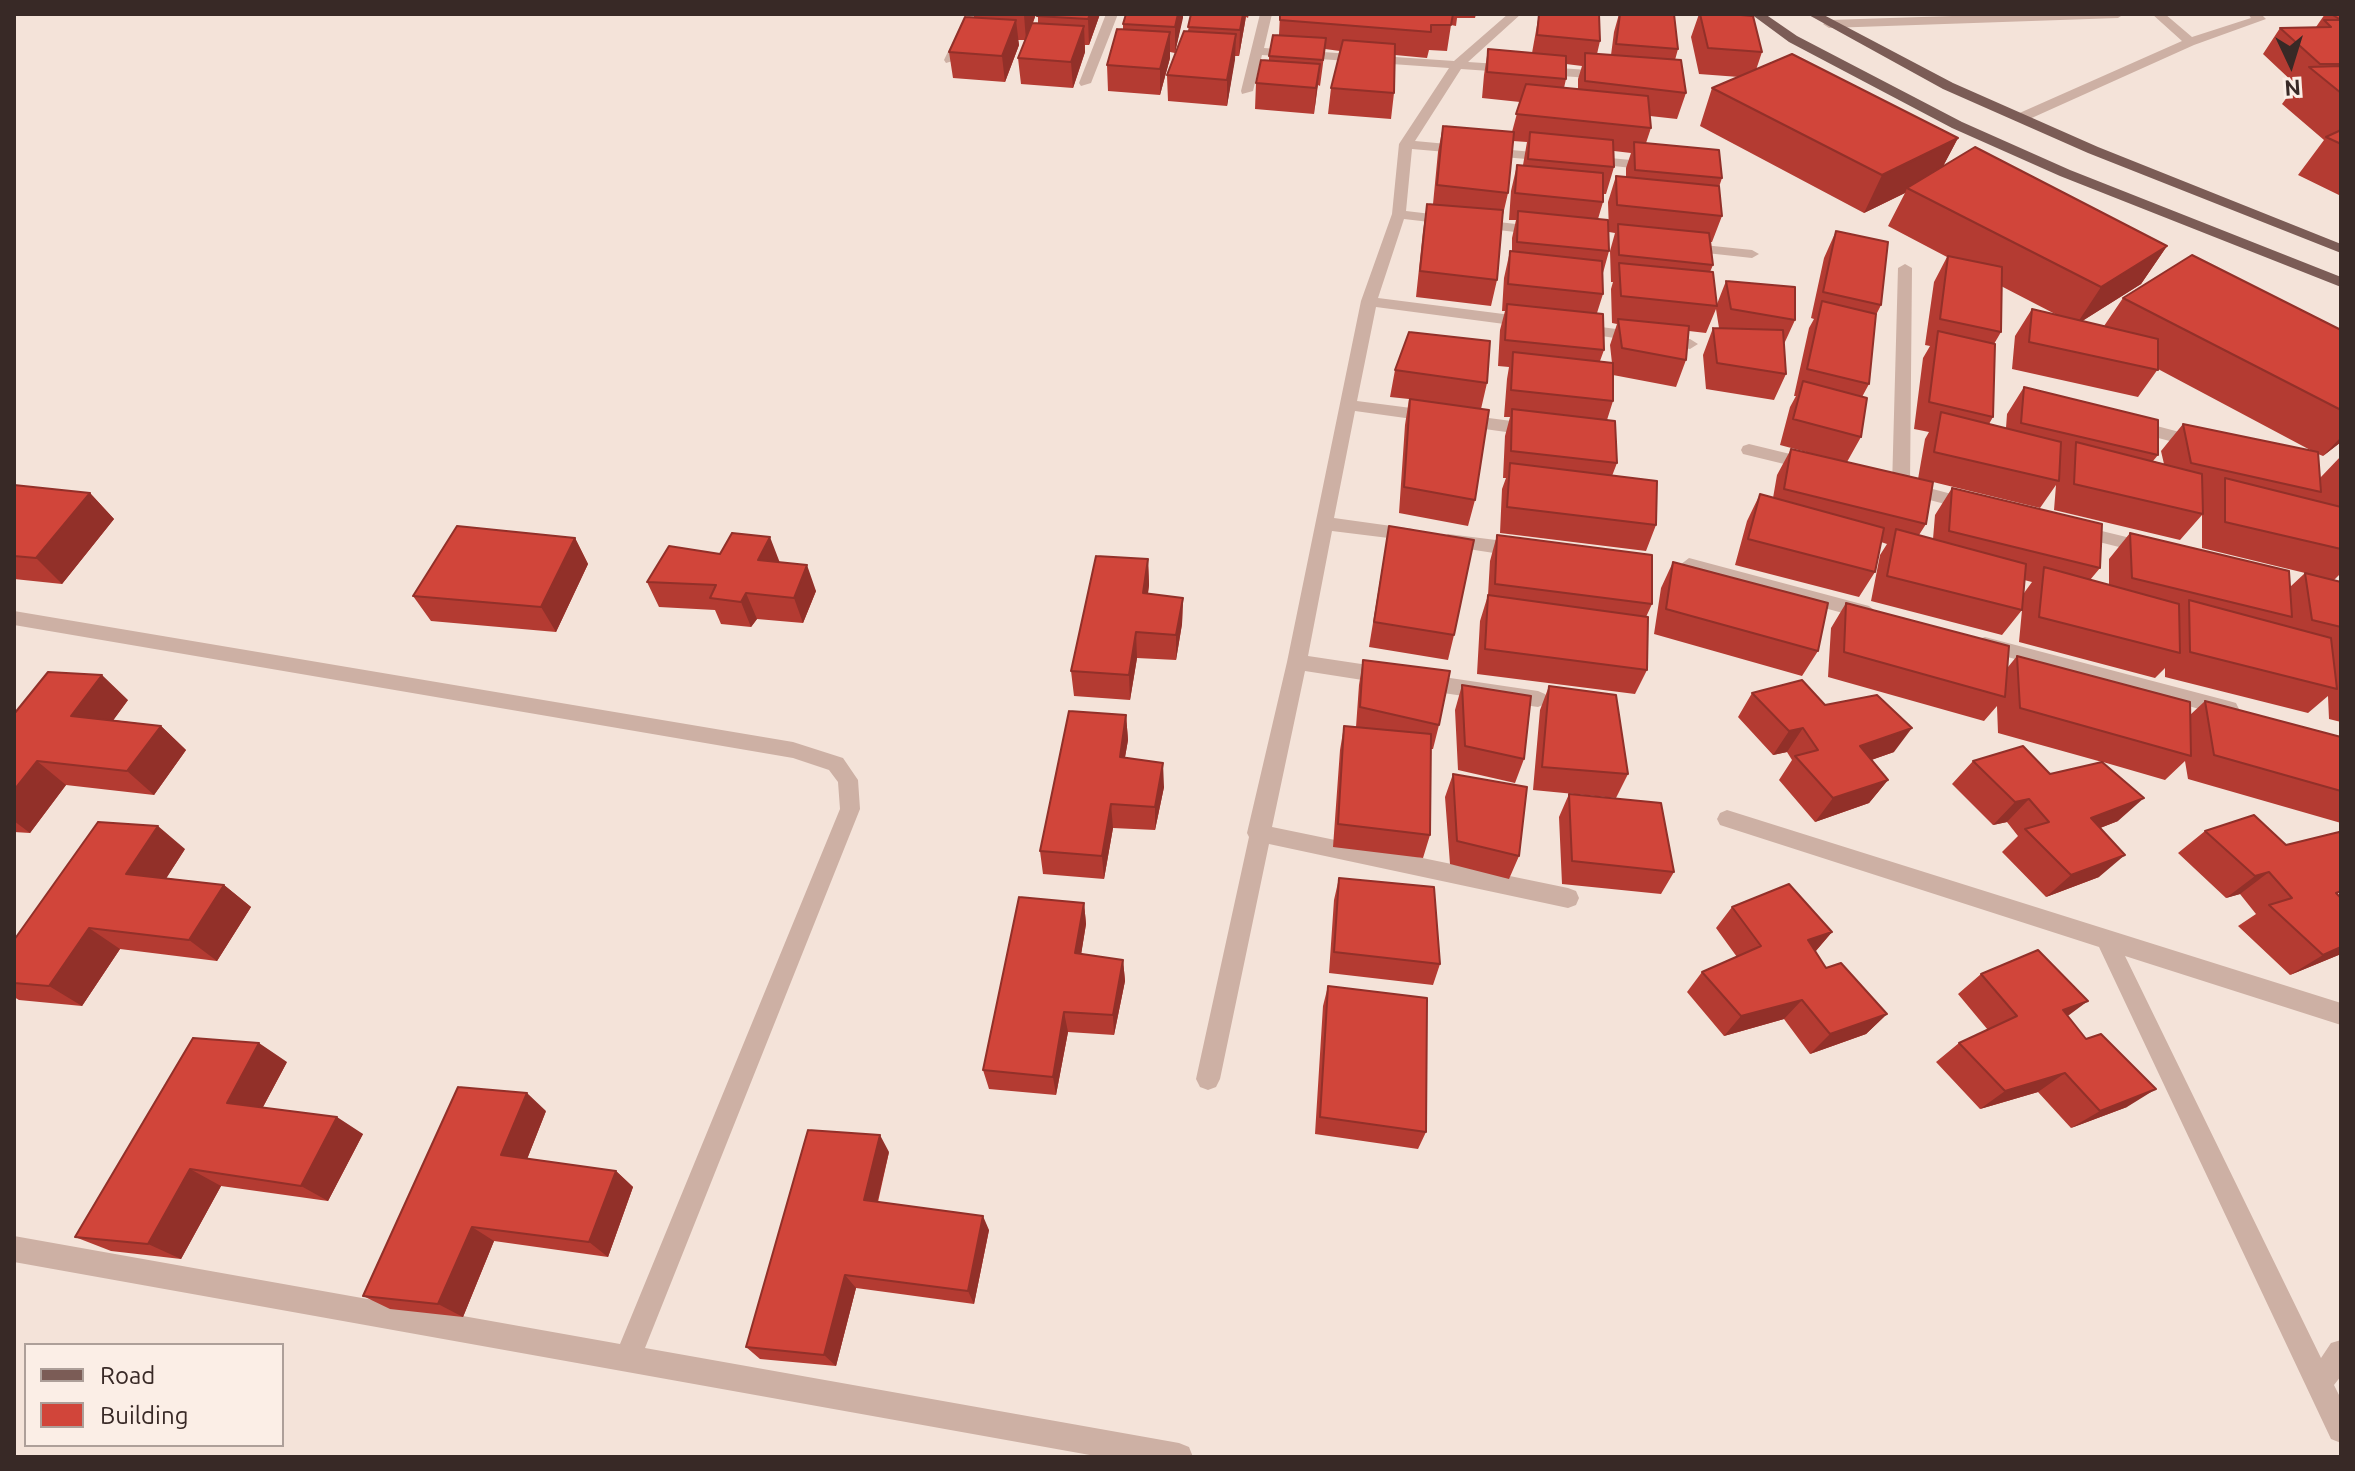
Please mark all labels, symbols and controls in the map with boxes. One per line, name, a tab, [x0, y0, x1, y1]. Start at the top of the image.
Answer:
north arrow	[2251, 24, 2331, 104]
text: N	[2284, 75, 2302, 101]
legend	[24, 1343, 284, 1447]
text: Road	[100, 1362, 155, 1389]
text: Building	[100, 1402, 188, 1429]

